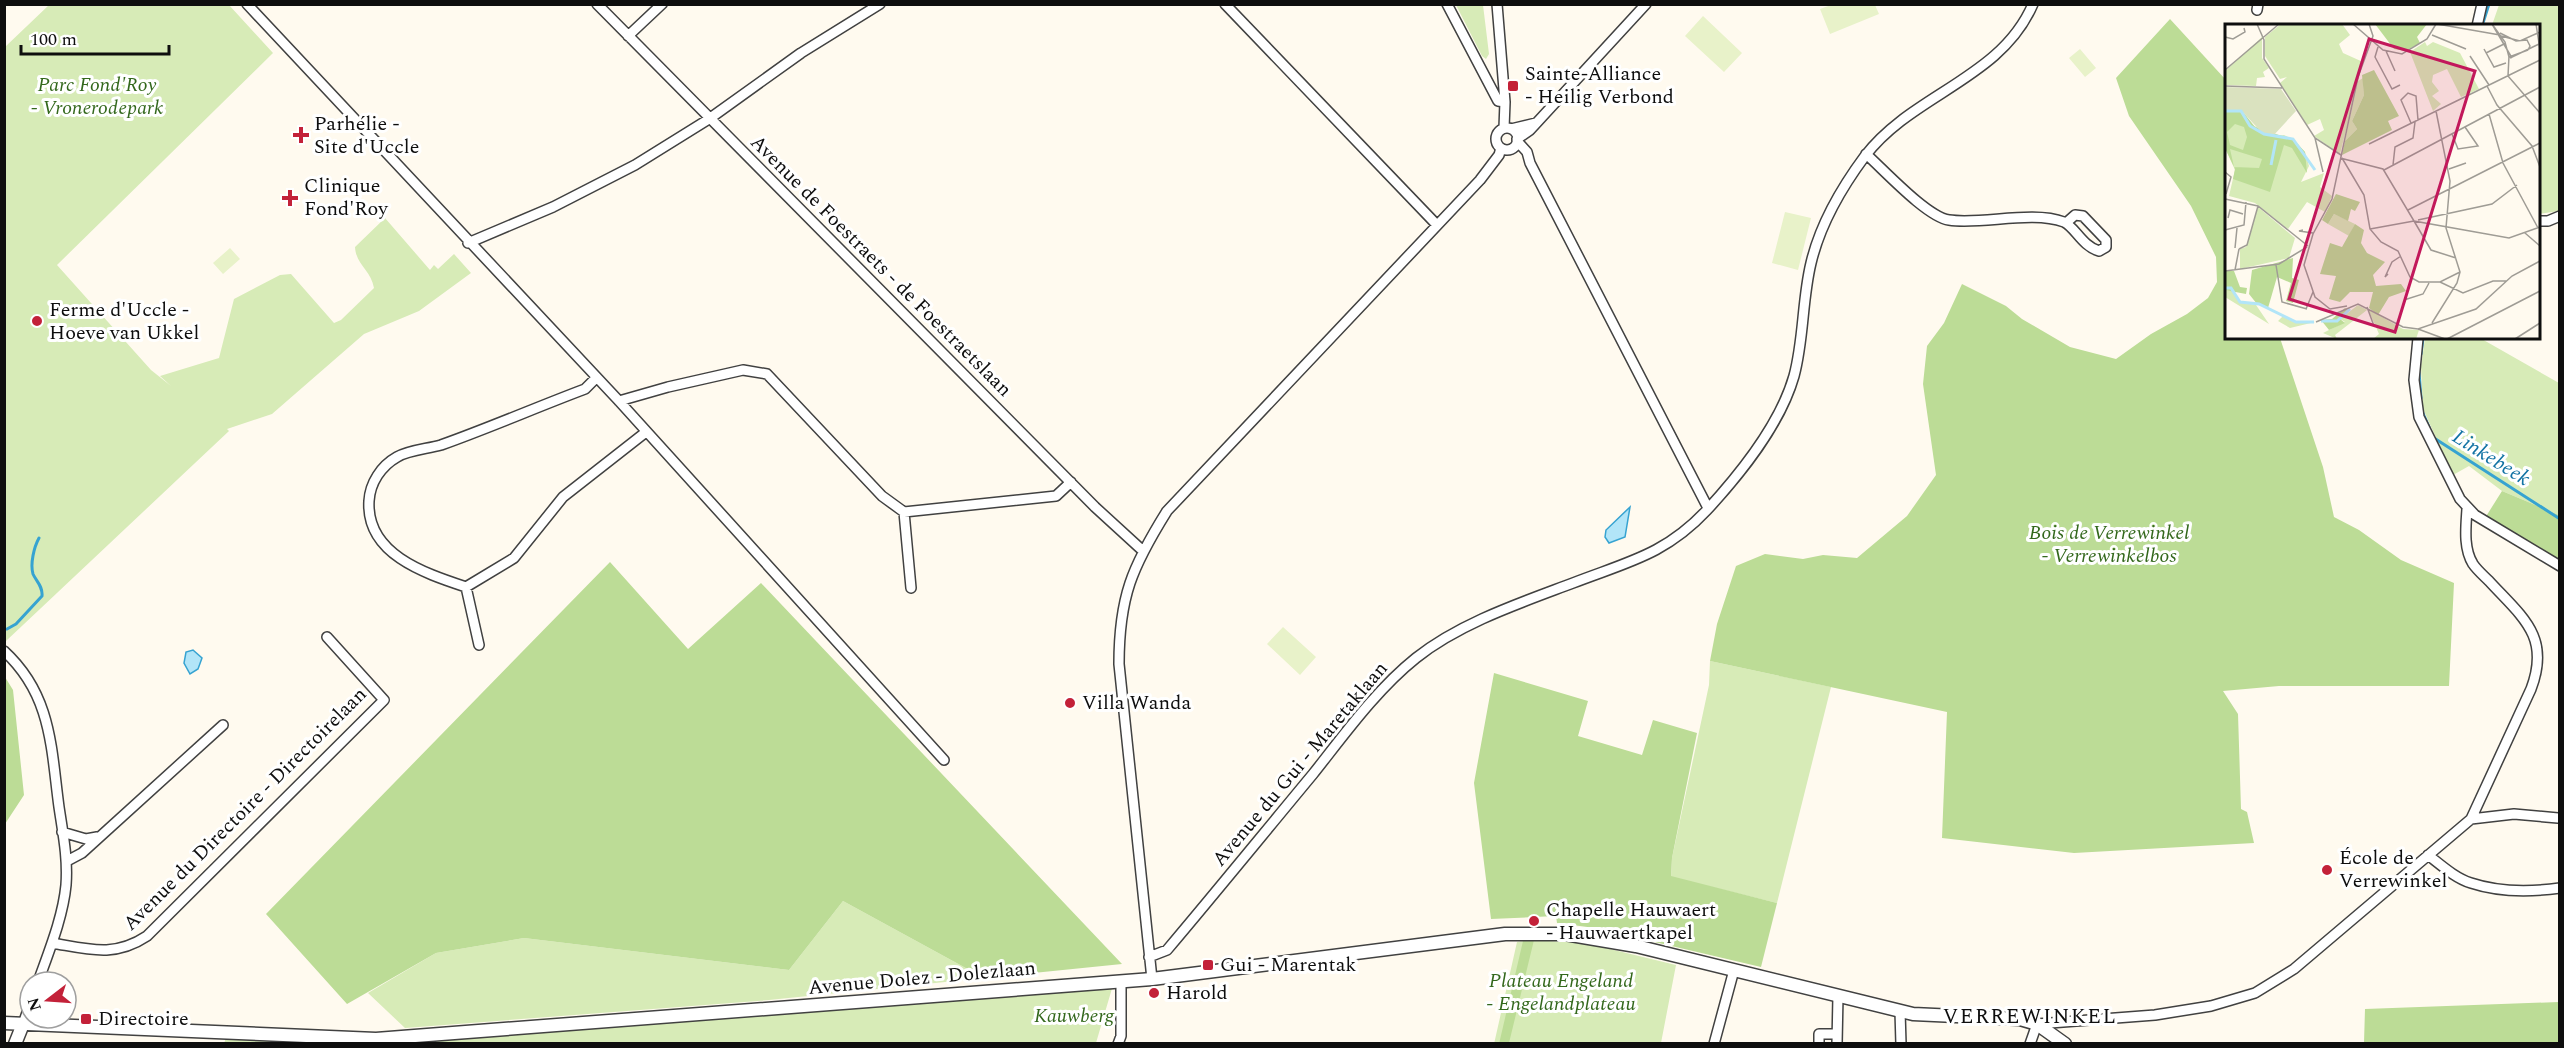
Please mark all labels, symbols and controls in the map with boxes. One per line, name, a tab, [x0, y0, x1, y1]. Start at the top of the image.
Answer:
scale bar	[21, 18, 170, 56]
inset map	[2225, 24, 2540, 339]
text: 100 m	[30, 26, 77, 53]
place label: Sainte-Alliance - Heilig Verbond	[1525, 59, 1674, 112]
park label: Parc Fond'Roy - Vronerodepark	[31, 70, 164, 123]
marker: Sainte-Alliance - Heilig Verbond	[1506, 79, 1520, 93]
place label: Parhélie - Site d'Uccle	[314, 109, 419, 162]
marker: Parhélie - Site d'Uccle	[292, 126, 310, 144]
street label: Avenue de Foestraets - de Foestraetslaan	[743, 128, 1019, 404]
place label: Clinique Fond'Roy	[304, 171, 389, 224]
marker: Clinique Fond'Roy	[281, 189, 299, 207]
place label: Ferme d'Uccle - Hoeve van Ukkel	[49, 295, 199, 348]
marker: Ferme d'Uccle - Hoeve van Ukkel	[30, 314, 44, 328]
water label: Linkebeek	[2446, 421, 2537, 495]
park label: Bois de Verrewinkel - Verrewinkelbos	[2029, 518, 2189, 571]
street label: Avenue du Gui - Maretaklaan	[1205, 655, 1395, 873]
street label: Avenue du Directoire - Directoirelaan	[116, 680, 374, 938]
place label: Villa Wanda	[1082, 688, 1191, 718]
marker: Villa Wanda	[1063, 696, 1077, 710]
place label: École de Verrewinkel	[2339, 843, 2447, 896]
marker: École de Verrewinkel	[2320, 863, 2334, 877]
place label: Chapelle Hauwaert - Hauwaertkapel	[1546, 895, 1716, 948]
marker: Chapelle Hauwaert - Hauwaertkapel	[1527, 914, 1541, 928]
place label: Gui - Marentak	[1220, 950, 1356, 980]
street label: Avenue Dolez - Dolezlaan	[807, 953, 1037, 1003]
marker: Gui - Marentak	[1201, 958, 1215, 972]
park label: Plateau Engeland - Engelandplateau	[1486, 966, 1636, 1019]
north arrow	[18, 970, 78, 1030]
place label: Harold	[1166, 978, 1228, 1008]
marker: Harold	[1147, 986, 1161, 1000]
text: N	[21, 994, 48, 1014]
park label: Kauwberg	[1034, 1001, 1115, 1031]
district label: VERREWINKEL	[1943, 1001, 2117, 1033]
place label: Directoire	[98, 1004, 189, 1034]
marker: Directoire	[79, 1012, 93, 1026]

